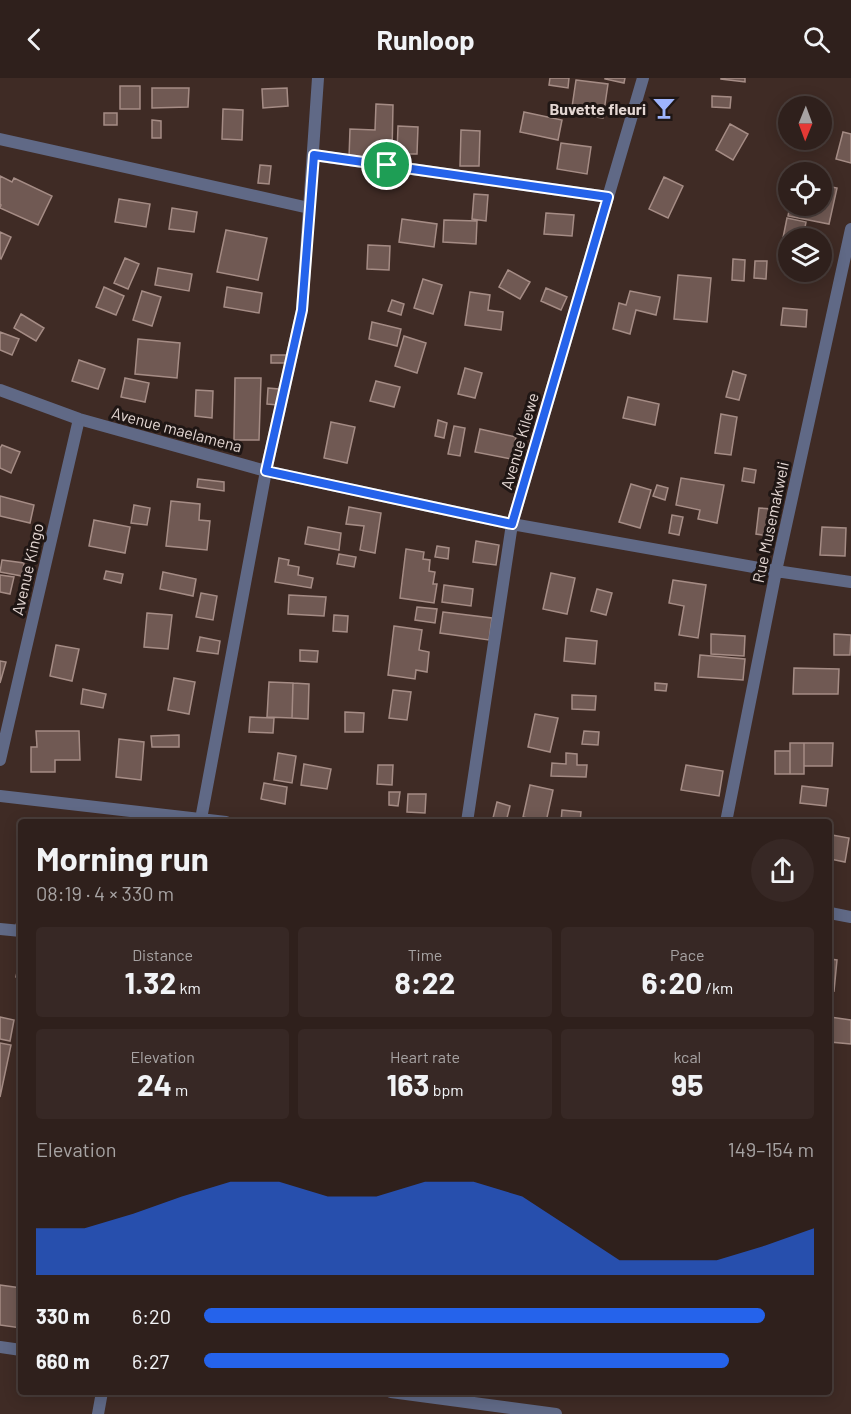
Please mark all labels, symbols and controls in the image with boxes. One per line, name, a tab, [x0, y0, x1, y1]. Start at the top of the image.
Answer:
icon: back	[18, 23, 51, 56]
text: Runloop	[376, 23, 475, 55]
icon: search	[800, 23, 833, 56]
bar icon: Buvette fleuri	[651, 95, 677, 121]
north arrow	[778, 96, 832, 150]
map controls	[778, 96, 832, 282]
place label: Buvette fleuri	[549, 99, 646, 118]
pin	[361, 139, 412, 190]
icon: arrive	[370, 148, 403, 181]
button: locate	[778, 162, 832, 216]
button: layers	[778, 228, 832, 282]
street label: Avenue Kilewe	[496, 390, 542, 492]
street label: Avenue maelamena	[110, 402, 244, 456]
street label: Rue Musemakweli	[748, 460, 792, 584]
street label: Avenue Kingo	[7, 521, 47, 617]
text: Morning run	[36, 838, 209, 878]
button: share	[751, 839, 814, 902]
text: 08:19 · 4 × 330 m	[36, 881, 174, 905]
text: Distance	[132, 945, 193, 964]
text: Time	[408, 945, 442, 964]
text: Pace	[670, 945, 705, 964]
text: 1.32	[125, 964, 176, 1000]
text: 8:22	[395, 964, 455, 1000]
text: 6:20	[641, 964, 702, 1000]
text: km	[176, 978, 201, 997]
text: /km	[702, 978, 733, 997]
text: Elevation	[130, 1047, 195, 1066]
text: Heart rate	[390, 1047, 460, 1066]
text: kcal	[673, 1047, 701, 1066]
text: 24	[137, 1066, 172, 1102]
text: 163	[387, 1066, 429, 1102]
text: 95	[671, 1066, 703, 1102]
text: m	[172, 1080, 188, 1099]
text: bpm	[429, 1080, 463, 1099]
text: Elevation	[36, 1137, 117, 1161]
text: 149–154 m	[728, 1137, 814, 1161]
text: 330 m	[36, 1304, 90, 1328]
text: 6:20	[132, 1304, 171, 1328]
text: 660 m	[36, 1349, 90, 1373]
text: 6:27	[132, 1349, 169, 1373]

